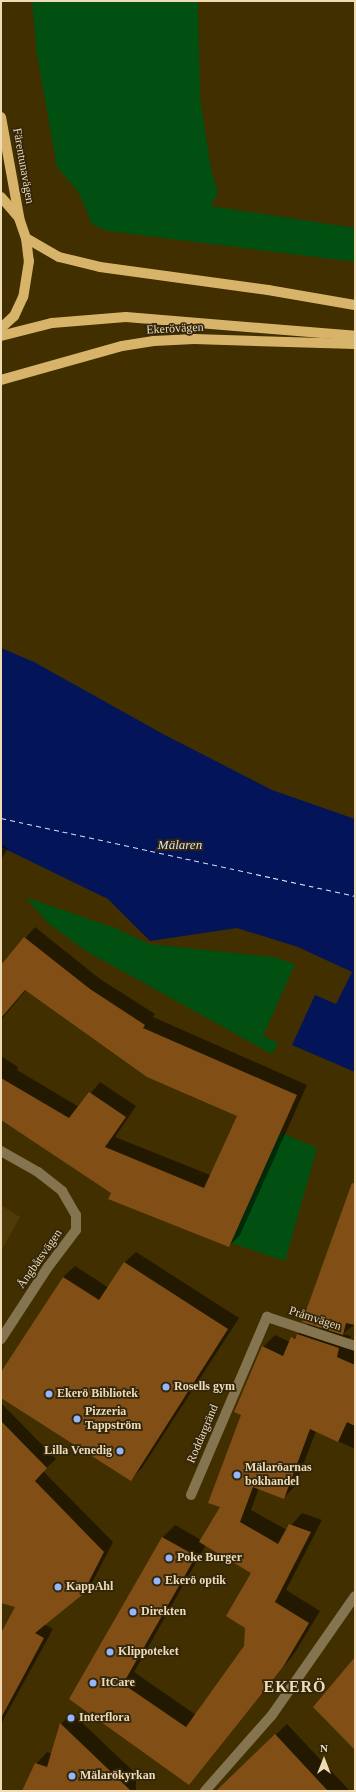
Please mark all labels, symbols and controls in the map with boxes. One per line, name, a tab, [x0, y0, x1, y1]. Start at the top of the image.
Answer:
street label: Färentunavägen	[9, 127, 37, 205]
street label: Ekerövägen	[146, 320, 204, 338]
water label: Mälaren	[158, 837, 202, 853]
street label: Ångbåtsvägen	[14, 1227, 66, 1291]
street label: Pråmvägen	[287, 1304, 343, 1334]
place label: Rosells gym	[174, 1380, 235, 1394]
marker: Rosells gym	[161, 1382, 171, 1392]
place label: Ekerö Bibliotek	[57, 1387, 138, 1401]
marker: Ekerö Bibliotek	[44, 1389, 54, 1399]
street label: Roddargränd	[184, 1402, 222, 1466]
place label: Pizzeria Tappström	[85, 1405, 141, 1433]
marker: Pizzeria Tappström	[72, 1414, 82, 1424]
place label: Lilla Venedig	[44, 1444, 112, 1458]
marker: Lilla Venedig	[115, 1446, 125, 1456]
place label: Mälaröarnas bokhandel	[245, 1461, 312, 1489]
marker: Mälaröarnas bokhandel	[232, 1470, 242, 1480]
place label: Poke Burger	[177, 1551, 242, 1565]
marker: Poke Burger	[164, 1553, 174, 1563]
place label: Ekerö optik	[165, 1574, 226, 1588]
marker: Ekerö optik	[152, 1576, 162, 1586]
place label: KappAhl	[66, 1580, 113, 1594]
marker: KappAhl	[53, 1582, 63, 1592]
place label: Direkten	[141, 1605, 186, 1619]
marker: Direkten	[128, 1607, 138, 1617]
place label: Klippoteket	[118, 1645, 179, 1659]
marker: Klippoteket	[105, 1647, 115, 1657]
place label: ItCare	[101, 1676, 135, 1690]
district label: EKERÖ	[264, 1677, 326, 1697]
marker: ItCare	[88, 1678, 98, 1688]
place label: Interflora	[79, 1711, 130, 1725]
marker: Interflora	[66, 1713, 76, 1723]
north arrow	[304, 1740, 344, 1780]
text: N	[320, 1742, 328, 1754]
place label: Mälarökyrkan	[80, 1769, 155, 1783]
marker: Mälarökyrkan	[67, 1771, 77, 1781]

